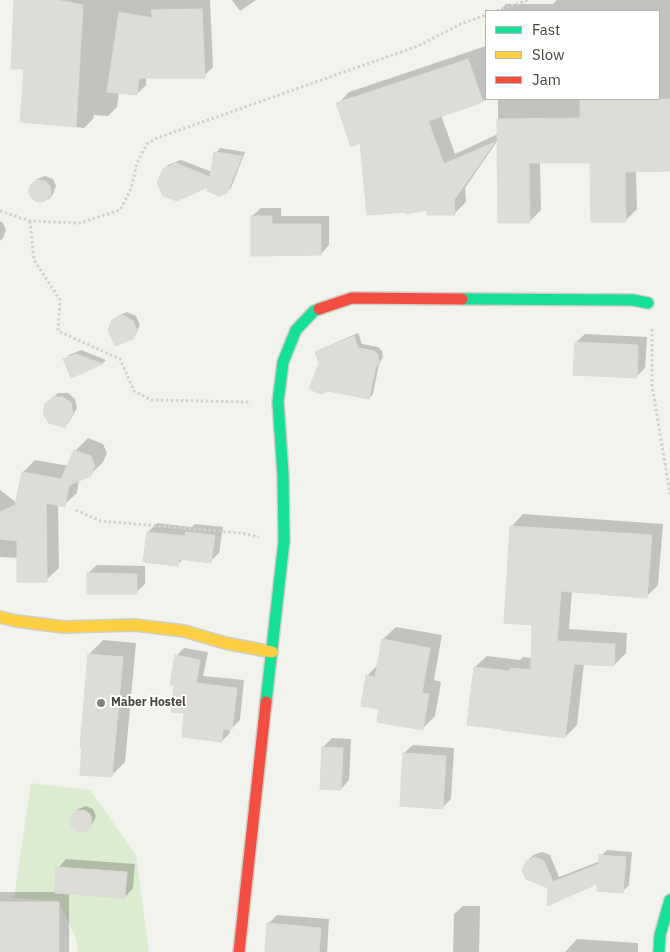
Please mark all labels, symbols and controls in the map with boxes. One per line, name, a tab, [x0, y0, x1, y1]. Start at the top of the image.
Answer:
legend	[485, 10, 660, 100]
text: Fast	[532, 20, 560, 39]
text: Slow	[532, 45, 565, 64]
text: Jam	[532, 70, 561, 89]
place label: Maber Hostel	[111, 696, 186, 710]
marker: Maber Hostel	[95, 697, 107, 709]

